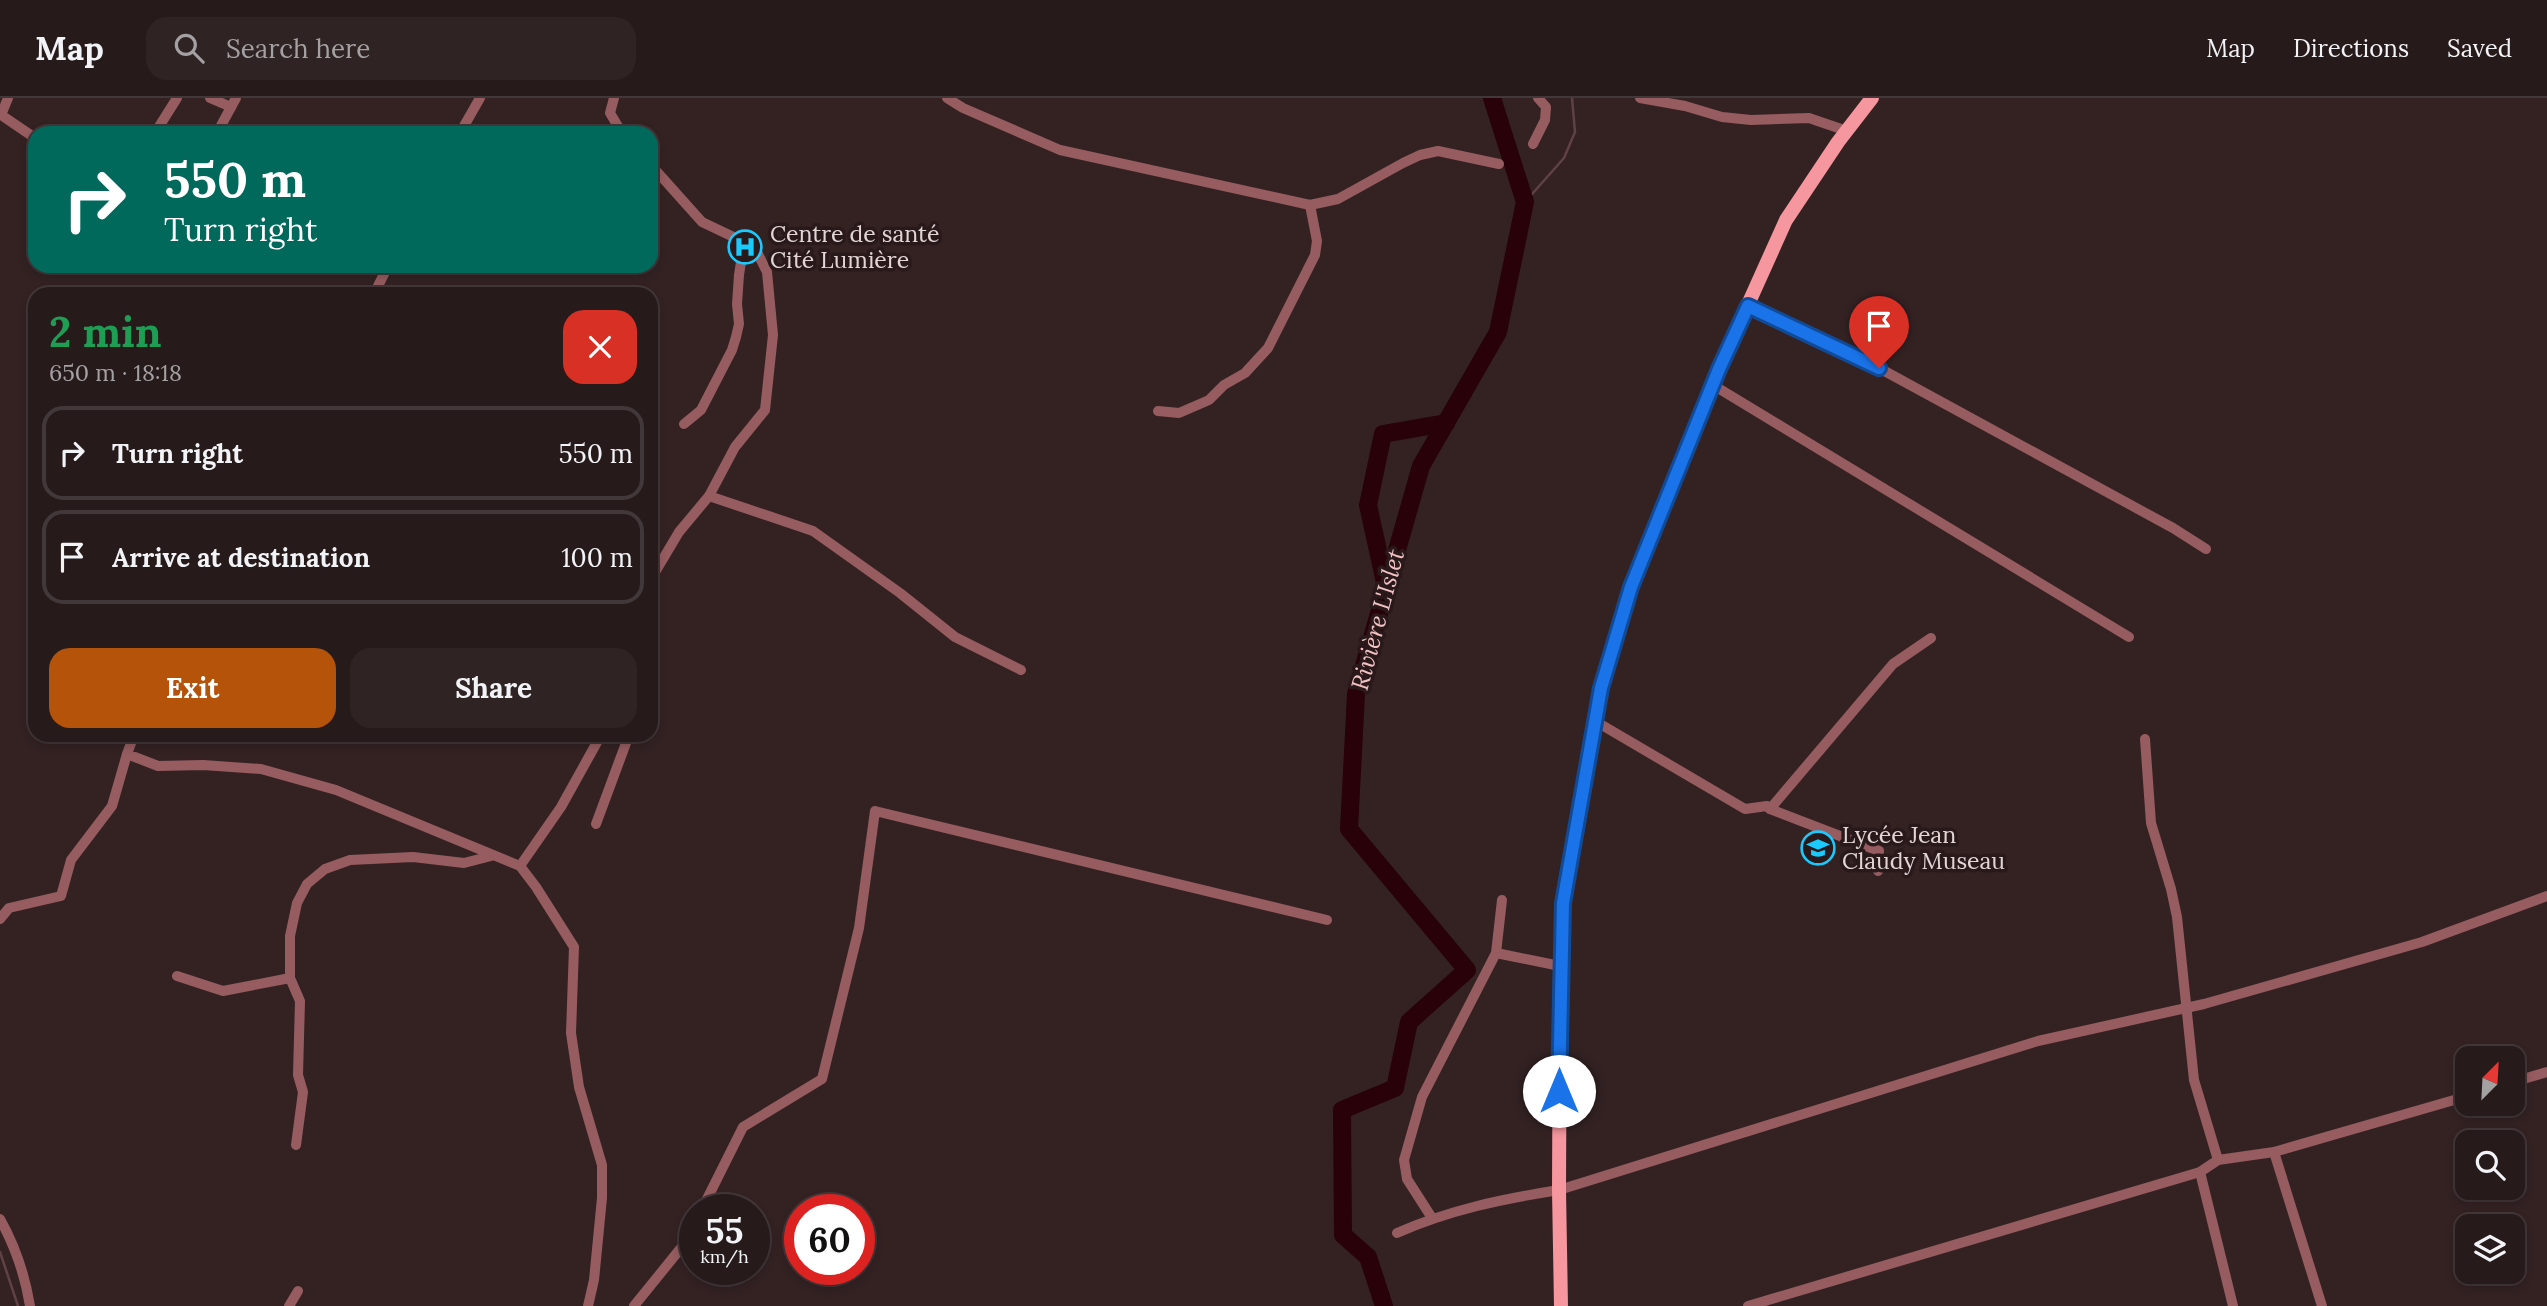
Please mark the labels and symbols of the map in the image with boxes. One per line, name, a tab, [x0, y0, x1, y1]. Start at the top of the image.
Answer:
place label: Centre de santé Cité Lumière	[770, 219, 939, 274]
hospital icon: Centre de santé Cité Lumière	[726, 228, 764, 266]
pin	[1849, 296, 1909, 368]
water label: Rivière L'Islet	[1344, 546, 1411, 694]
place label: Lycée Jean Claudy Museau	[1842, 820, 2005, 875]
school or university icon: Lycée Jean Claudy Museau	[1799, 829, 1837, 867]
north arrow	[2455, 1046, 2525, 1116]
position arrow	[1522, 1054, 1596, 1128]
speed limit sign: 60	[784, 1194, 875, 1285]

